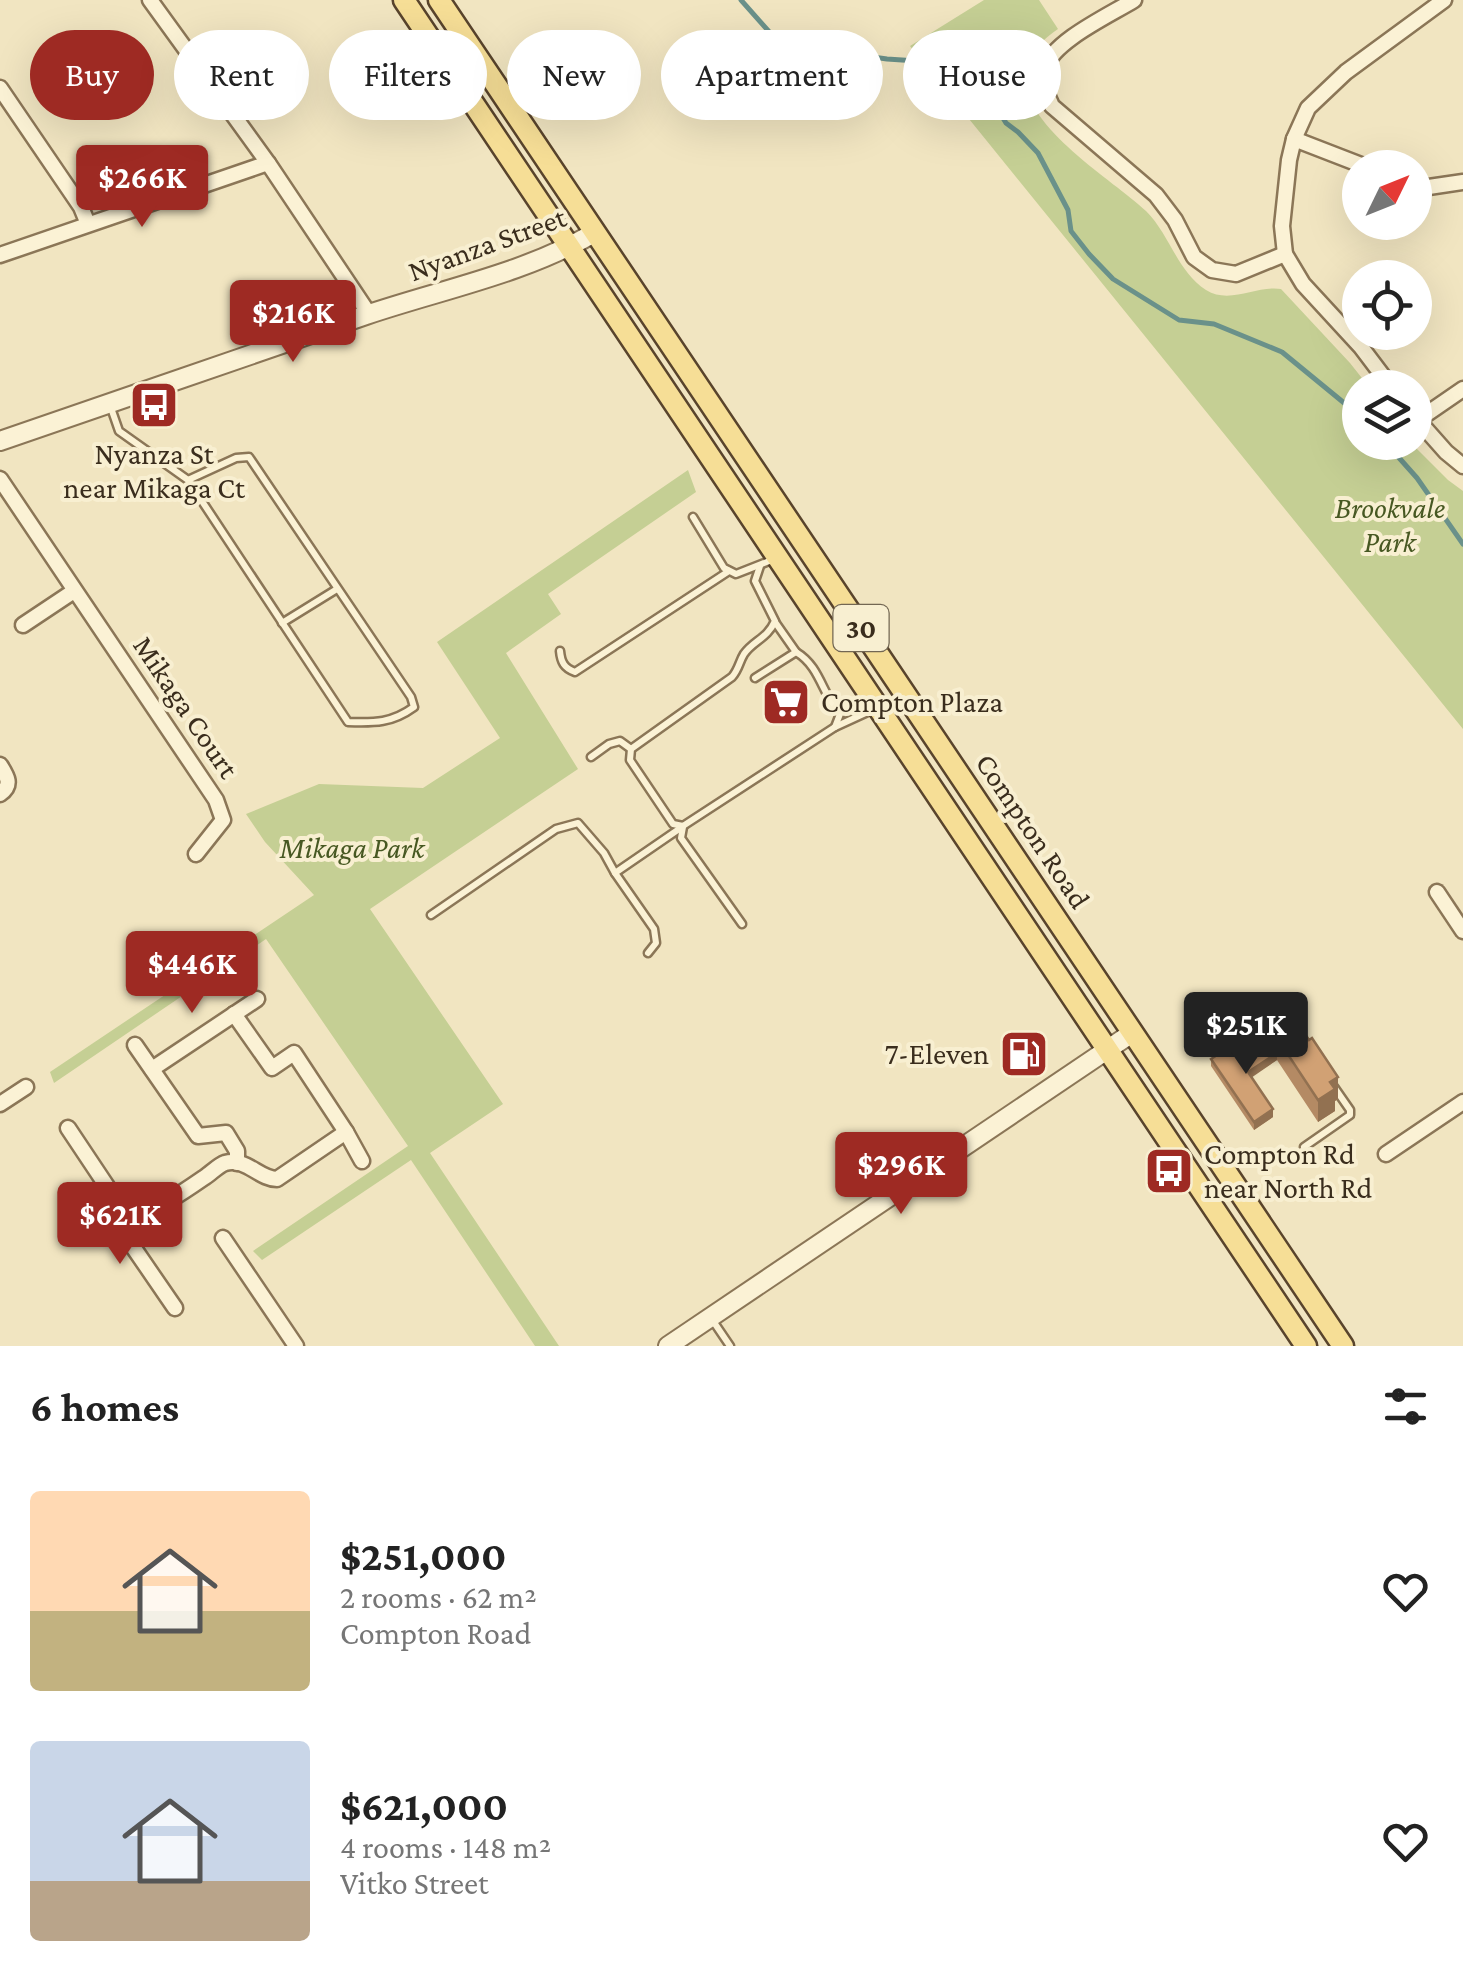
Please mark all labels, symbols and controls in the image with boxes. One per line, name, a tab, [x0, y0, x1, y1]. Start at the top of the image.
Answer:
chip: Buy	[30, 30, 154, 120]
chip: Rent	[174, 30, 309, 120]
chip: Filters	[329, 30, 487, 120]
chip: New	[507, 30, 641, 120]
chip: Apartment	[661, 30, 883, 120]
chip: House	[903, 30, 1061, 120]
pin: $266K	[72, 145, 212, 230]
north arrow	[1342, 150, 1432, 240]
map controls	[1342, 150, 1432, 460]
text: $266K	[98, 159, 186, 195]
street label: Nyanza Street	[403, 199, 572, 288]
button: locate	[1342, 260, 1432, 350]
pin: $216K	[223, 280, 363, 365]
text: $216K	[252, 294, 334, 330]
button: layers	[1342, 370, 1432, 460]
bus stop icon: Nyanza St near Mikaga Ct	[128, 379, 180, 431]
place label: Nyanza St near Mikaga Ct	[63, 437, 246, 505]
park label: Brookvale Park	[1335, 491, 1445, 558]
road number: 30	[834, 605, 888, 651]
street label: Mikaga Court	[126, 630, 246, 785]
supermarket icon: Compton Plaza	[760, 676, 812, 728]
place label: Compton Plaza	[821, 685, 1003, 719]
street label: Compton Road	[969, 747, 1097, 915]
park label: Mikaga Park	[279, 831, 426, 865]
pin: $446K	[122, 931, 262, 1016]
text: $446K	[148, 945, 236, 981]
pin: $251K	[1176, 992, 1316, 1077]
text: $251K	[1206, 1006, 1286, 1042]
fuel station icon: 7-Eleven	[998, 1028, 1050, 1080]
place label: 7-Eleven	[885, 1037, 989, 1070]
pin: $296K	[831, 1132, 971, 1217]
place label: Compton Rd near North Rd	[1204, 1137, 1372, 1204]
bus stop icon: Compton Rd near North Rd	[1143, 1145, 1195, 1197]
text: $296K	[857, 1146, 945, 1182]
pin: $621K	[50, 1182, 190, 1267]
text: $621K	[79, 1196, 161, 1232]
icon: filters	[1378, 1379, 1433, 1434]
text: 6 homes	[30, 1383, 179, 1430]
icon: home	[110, 1531, 230, 1651]
text: $251,000	[340, 1532, 506, 1579]
icon: heart	[1378, 1564, 1433, 1619]
text: 2 rooms · 62 m²	[340, 1579, 537, 1615]
text: Compton Road	[340, 1615, 531, 1651]
icon: home	[110, 1781, 230, 1901]
text: $621,000	[340, 1782, 508, 1829]
icon: heart	[1378, 1814, 1433, 1869]
text: 4 rooms · 148 m²	[340, 1829, 551, 1865]
text: Vitko Street	[340, 1865, 489, 1901]

